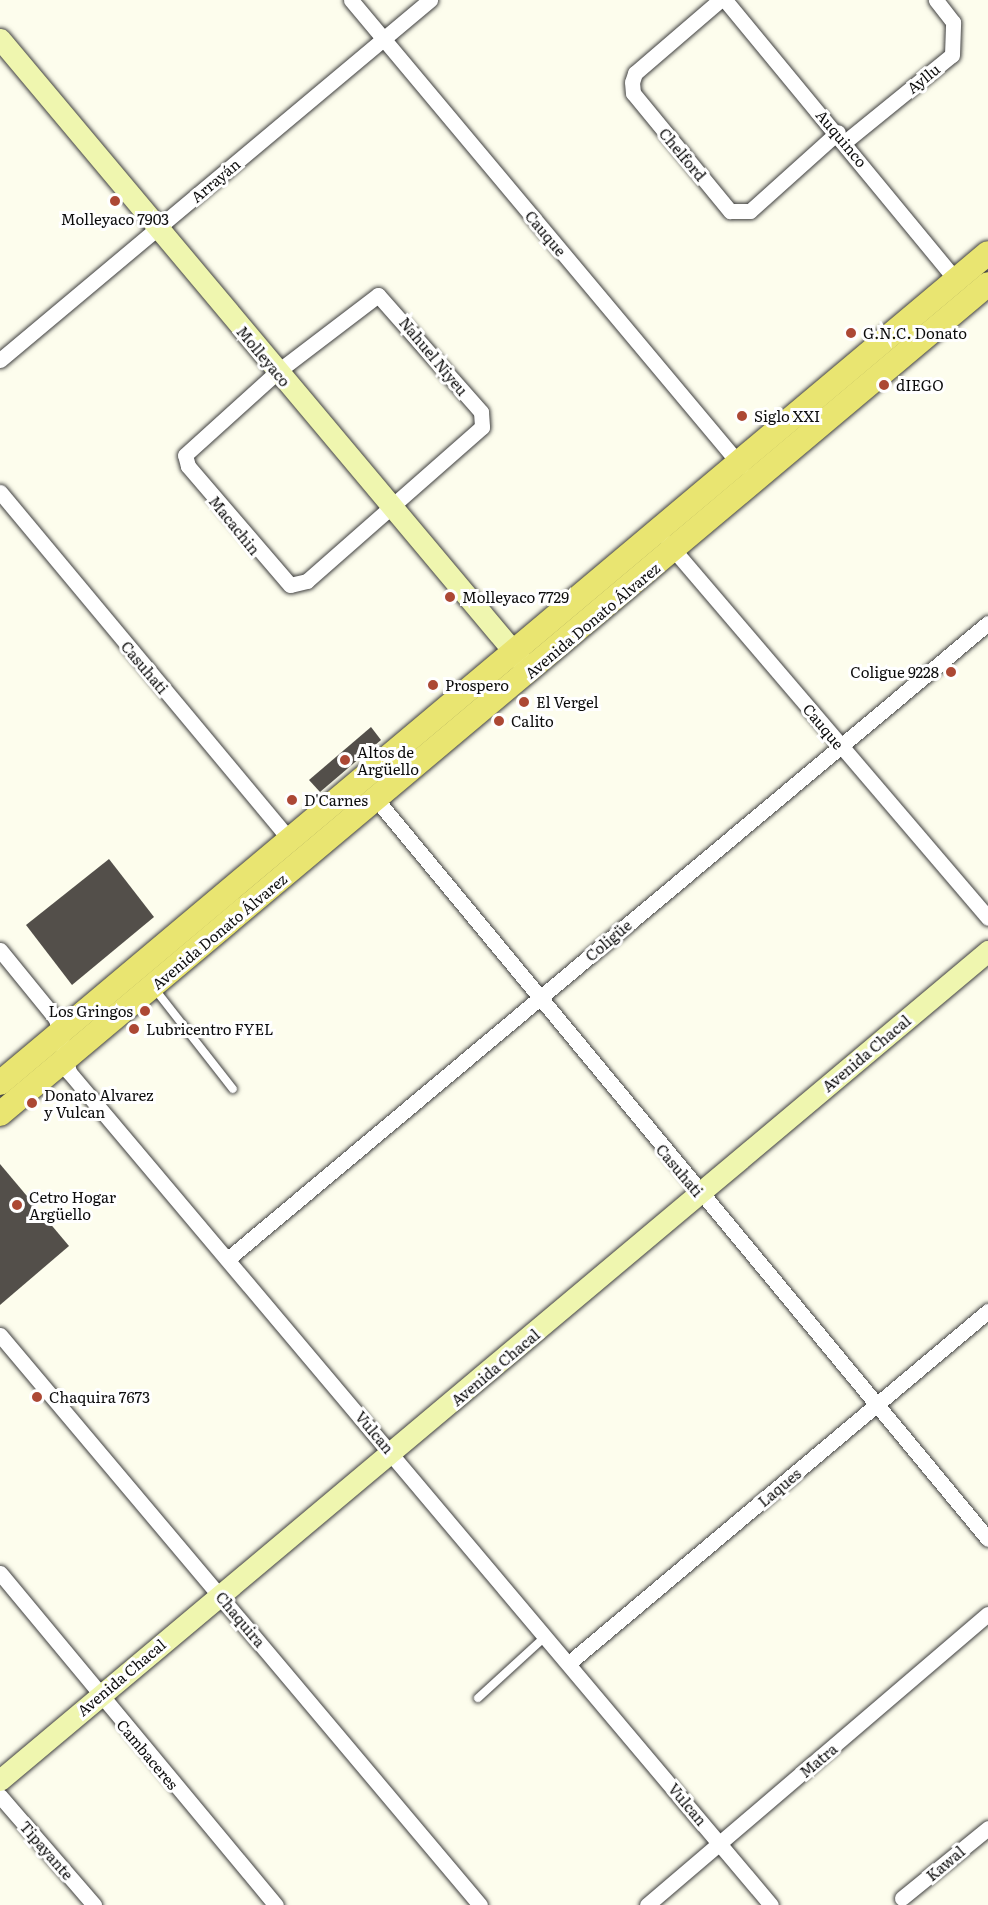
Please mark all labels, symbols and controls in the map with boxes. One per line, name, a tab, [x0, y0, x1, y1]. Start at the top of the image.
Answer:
street label: Ayllu	[903, 59, 943, 97]
street label: Auquinco	[813, 106, 871, 170]
street label: Chelford	[656, 124, 710, 184]
street label: Arrayán	[187, 154, 243, 206]
marker: Molleyaco 7903	[108, 194, 122, 208]
street label: Cauque	[522, 207, 570, 259]
place label: Molleyaco 7903	[61, 210, 169, 228]
street label: Nahuel Niyeu	[396, 313, 472, 399]
street label: Molleyaco	[234, 322, 294, 390]
place label: G.N.C. Donato	[863, 324, 967, 342]
marker: G.N.C. Donato	[844, 326, 858, 340]
place label: dIEGO	[896, 376, 944, 394]
marker: dIEGO	[877, 378, 891, 392]
place label: Siglo XXI	[754, 407, 820, 425]
marker: Siglo XXI	[735, 409, 749, 423]
street label: Macachin	[206, 492, 264, 558]
street label: Avenida Donato Álvarez	[521, 558, 663, 682]
place label: Molleyaco 7729	[462, 588, 569, 606]
marker: Molleyaco 7729	[443, 590, 457, 604]
street label: Casuhati	[118, 637, 172, 697]
place label: Coligue 9228	[850, 663, 939, 681]
marker: Coligue 9228	[944, 665, 958, 679]
place label: Prospero	[445, 676, 509, 694]
marker: Prospero	[426, 678, 440, 692]
place label: El Vergel	[536, 693, 598, 711]
marker: El Vergel	[517, 695, 531, 709]
street label: Cauque	[800, 700, 848, 752]
place label: Calito	[511, 712, 554, 730]
marker: Calito	[492, 714, 506, 728]
place label: Altos de Argüello	[357, 742, 419, 777]
marker: Altos de Argüello	[338, 753, 352, 767]
place label: D'Carnes	[304, 791, 368, 809]
marker: D'Carnes	[285, 793, 299, 807]
street label: Avenida Donato Álvarez	[148, 869, 290, 993]
street label: Coligüe	[581, 916, 635, 964]
place label: Los Gringos	[48, 1002, 133, 1020]
marker: Los Gringos	[138, 1004, 152, 1018]
street label: Avenida Chacal	[818, 1011, 914, 1095]
place label: Lubricentro FYEL	[146, 1020, 274, 1038]
marker: Lubricentro FYEL	[127, 1022, 141, 1036]
place label: Donato Alvarez y Vulcan	[44, 1085, 154, 1120]
marker: Donato Alvarez y Vulcan	[25, 1096, 39, 1110]
street label: Casuhati	[653, 1140, 707, 1200]
place label: Cetro Hogar Argüello	[29, 1187, 116, 1222]
marker: Cetro Hogar Argüello	[10, 1198, 24, 1212]
street label: Avenida Chacal	[447, 1325, 543, 1409]
place label: Chaquira 7673	[49, 1388, 150, 1406]
marker: Chaquira 7673	[30, 1390, 44, 1404]
street label: Vulcan	[352, 1407, 398, 1457]
street label: Laques	[754, 1464, 804, 1510]
street label: Chaquira	[213, 1588, 269, 1650]
street label: Avenida Chacal	[73, 1635, 169, 1719]
street label: Cambaceres	[114, 1715, 182, 1793]
street label: Matra	[796, 1739, 840, 1781]
street label: Vulcan	[665, 1779, 711, 1829]
street label: Tipayante	[17, 1817, 77, 1883]
street label: Kawal	[922, 1842, 968, 1884]

